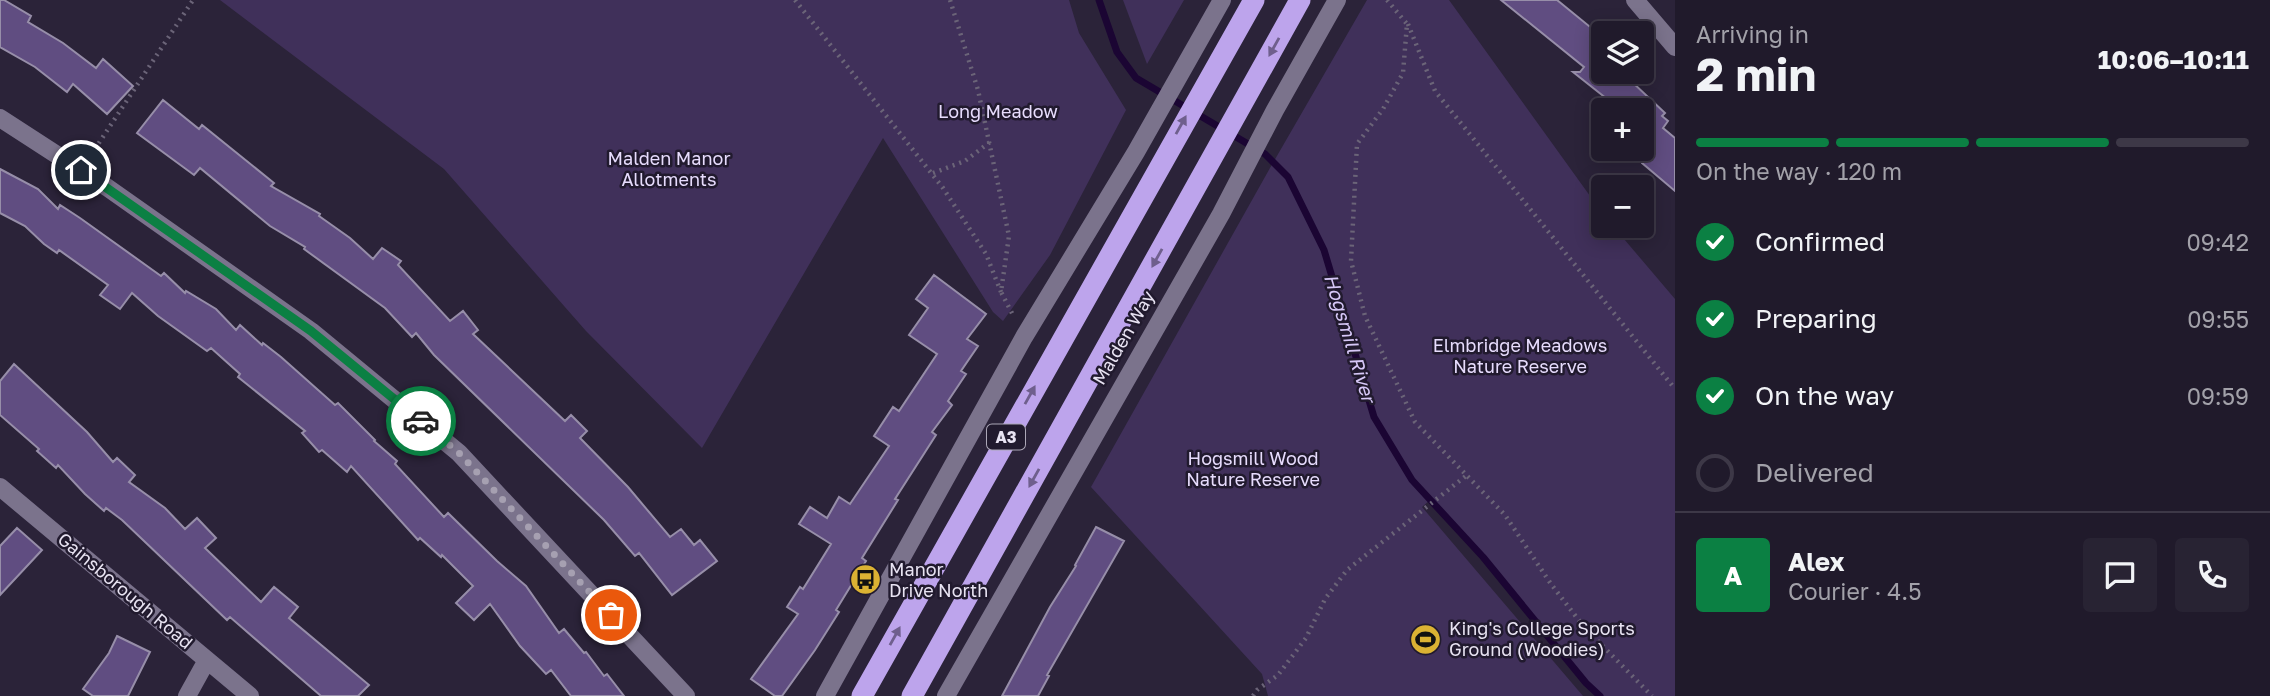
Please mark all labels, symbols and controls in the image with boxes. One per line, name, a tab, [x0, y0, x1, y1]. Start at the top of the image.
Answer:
text: Arriving in	[1696, 20, 1809, 48]
map controls	[1591, 21, 1654, 238]
button: layers	[1591, 21, 1654, 84]
one-way arrow	[1268, 37, 1280, 56]
text: 10:06–10:11	[2098, 44, 2249, 75]
text: 2 min	[1696, 46, 1816, 101]
button: +	[1591, 98, 1654, 161]
park label: Long Meadow	[938, 100, 1058, 122]
one-way arrow	[1175, 115, 1187, 134]
pin	[51, 140, 111, 200]
park label: Malden Manor Allotments	[608, 147, 730, 190]
icon: home	[62, 151, 100, 189]
text: On the way · 120 m	[1696, 157, 1902, 185]
button: −	[1591, 175, 1654, 238]
icon: check	[1696, 223, 1734, 261]
text: Confirmed	[1755, 226, 1885, 257]
text: 09:42	[2187, 228, 2249, 256]
one-way arrow	[1152, 248, 1164, 268]
water label: Hogsmill River	[1320, 271, 1382, 407]
street label: Malden Way	[1087, 287, 1159, 388]
icon: check	[1696, 300, 1734, 338]
text: Preparing	[1755, 303, 1877, 334]
text: 09:55	[2187, 305, 2249, 333]
park label: Elmbridge Meadows Nature Reserve	[1433, 334, 1607, 377]
icon: check	[1696, 377, 1734, 415]
text: On the way	[1755, 380, 1894, 411]
text: 09:59	[2187, 382, 2249, 410]
one-way arrow	[1024, 385, 1036, 405]
courier	[386, 386, 456, 456]
icon: car	[402, 402, 440, 440]
road number: A3	[987, 424, 1025, 450]
park label: Hogsmill Wood Nature Reserve	[1186, 447, 1320, 490]
text: Delivered	[1755, 457, 1874, 488]
one-way arrow	[1028, 468, 1040, 487]
street label: Gainsborough Road	[54, 527, 198, 653]
button: chat	[2083, 538, 2157, 612]
button: phone	[2175, 538, 2249, 612]
text: Alex	[1788, 546, 1845, 577]
place label: Manor Drive North	[889, 558, 988, 601]
text: A	[1724, 560, 1742, 591]
bus stop icon: Manor Drive North	[849, 563, 883, 597]
text: Courier · 4.5	[1788, 577, 1921, 605]
pin	[581, 585, 641, 645]
icon: bag	[592, 596, 630, 634]
place label: King's College Sports Ground (Woodies)	[1449, 617, 1635, 660]
sports icon: King's College Sports Ground (Woodies)	[1409, 622, 1443, 656]
one-way arrow	[889, 627, 901, 646]

